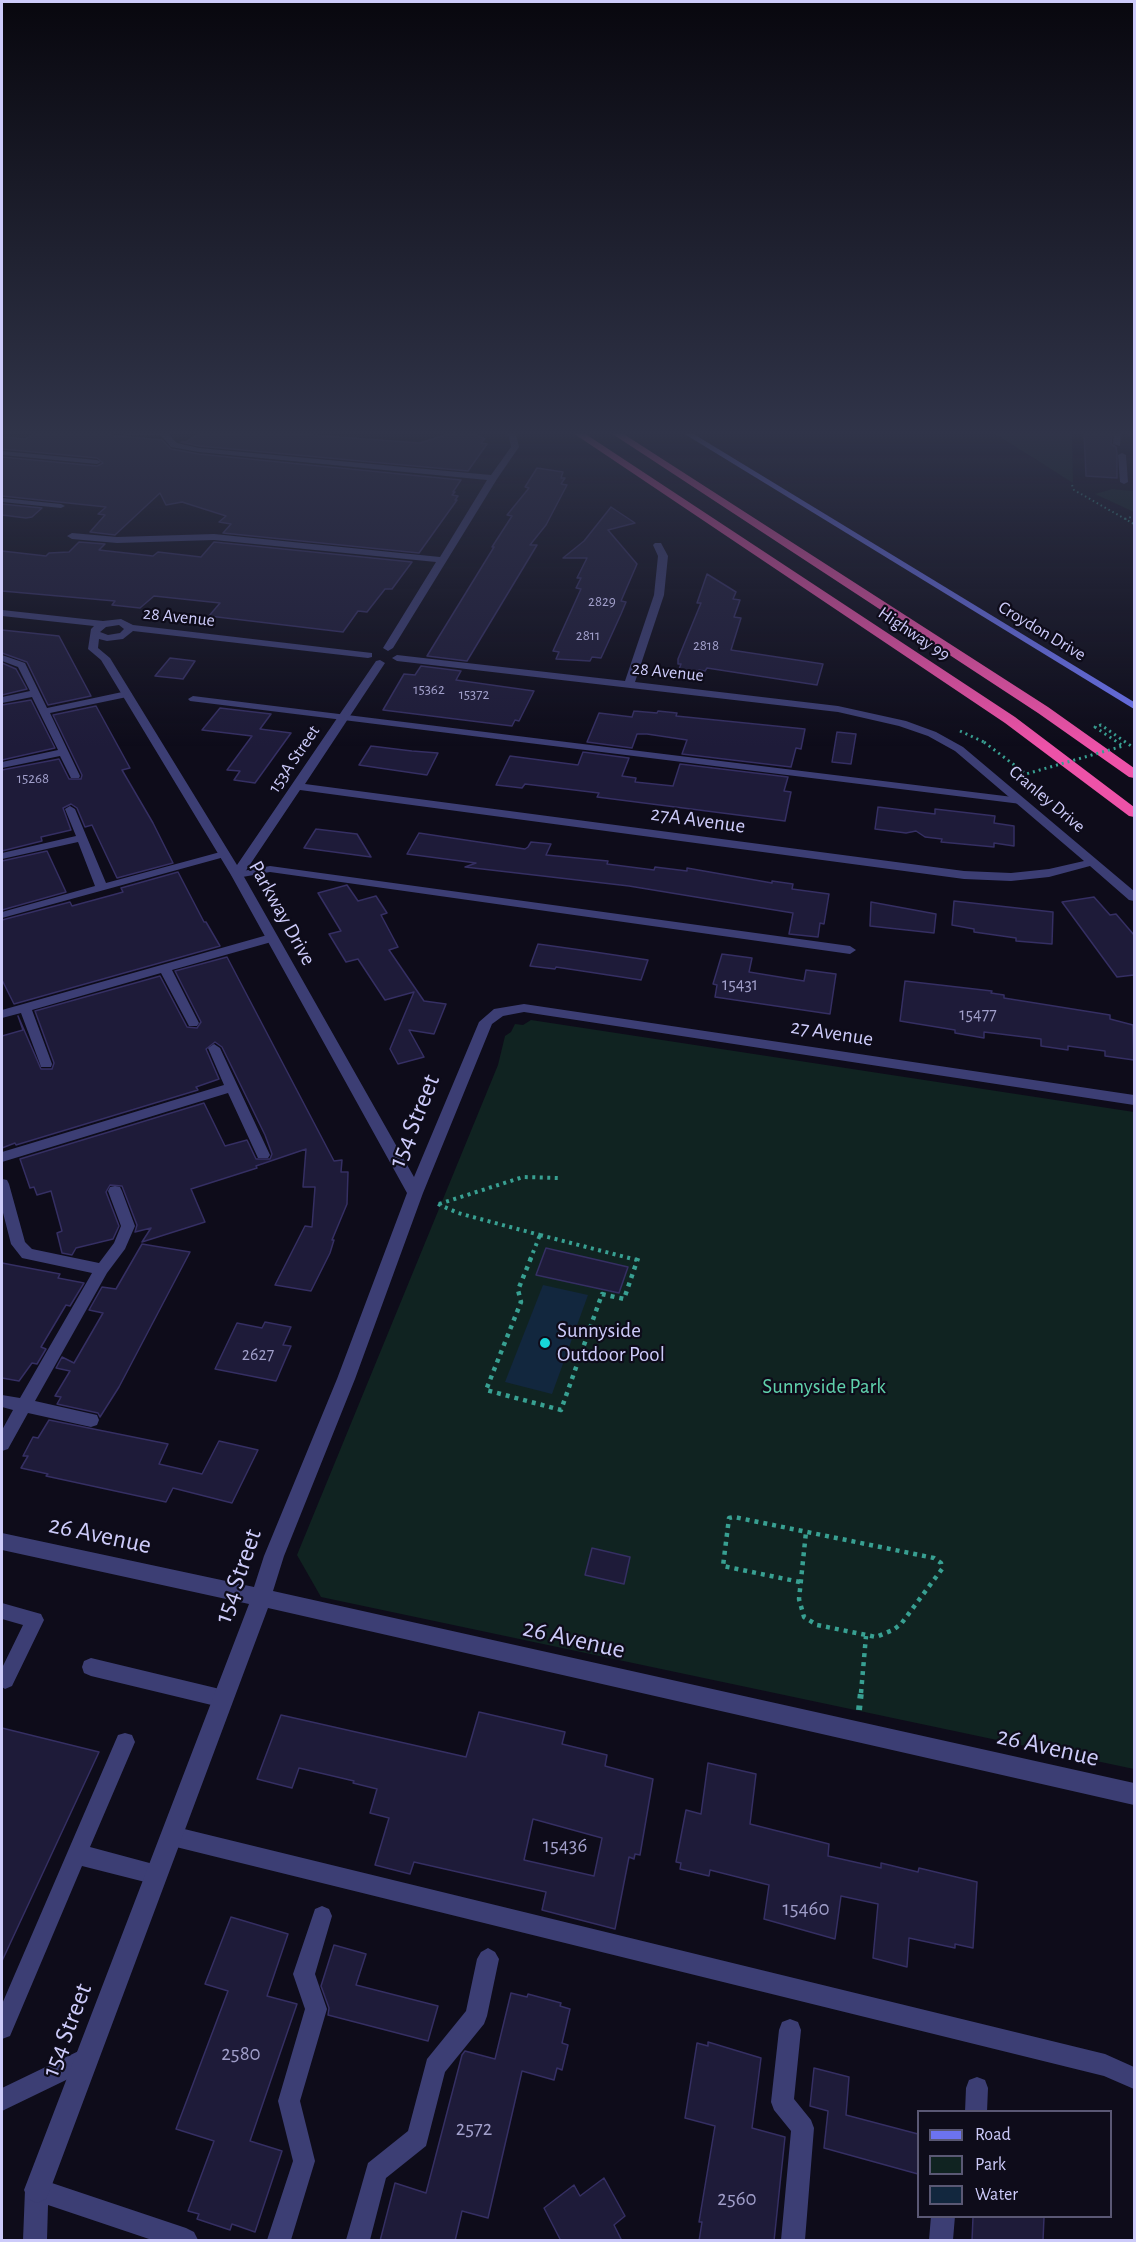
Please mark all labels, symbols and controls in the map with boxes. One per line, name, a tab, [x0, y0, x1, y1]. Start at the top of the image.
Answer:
house number: 2829	[588, 592, 616, 610]
street label: Croydon Drive	[994, 596, 1090, 666]
street label: 28 Avenue	[142, 602, 216, 632]
street label: Highway 99	[874, 602, 954, 666]
house number: 2811	[576, 626, 600, 644]
house number: 2818	[693, 636, 719, 654]
street label: 28 Avenue	[631, 657, 705, 687]
house number: 15362	[413, 680, 445, 698]
house number: 15372	[459, 685, 489, 703]
street label: 153A Street	[264, 721, 324, 797]
street label: Cranley Drive	[1004, 761, 1090, 837]
house number: 15268	[17, 769, 49, 787]
street label: 27A Avenue	[649, 801, 747, 839]
street label: Parkway Drive	[243, 856, 321, 970]
house number: 15431	[722, 974, 758, 996]
house number: 15477	[959, 1004, 997, 1026]
street label: 27 Avenue	[789, 1014, 875, 1052]
street label: 154 Street	[381, 1070, 447, 1172]
place label: Sunnyside Outdoor Pool	[557, 1318, 665, 1368]
marker: Sunnyside Outdoor Pool	[538, 1336, 552, 1350]
house number: 2627	[242, 1344, 274, 1366]
park label: Sunnyside Park	[762, 1374, 886, 1400]
street label: 26 Avenue	[46, 1509, 154, 1561]
street label: 154 Street	[207, 1525, 269, 1627]
street label: 26 Avenue	[520, 1612, 628, 1666]
street label: 26 Avenue	[994, 1720, 1102, 1774]
house number: 15436	[543, 1833, 587, 1859]
house number: 15460	[782, 1896, 830, 1922]
street label: 154 Street	[35, 1979, 99, 2081]
house number: 2580	[221, 2041, 261, 2067]
legend	[917, 2110, 1112, 2218]
house number: 2572	[456, 2116, 492, 2142]
text: Road	[975, 2126, 1011, 2144]
text: Park	[975, 2156, 1006, 2174]
house number: 2560	[717, 2186, 757, 2212]
text: Water	[975, 2186, 1018, 2204]

